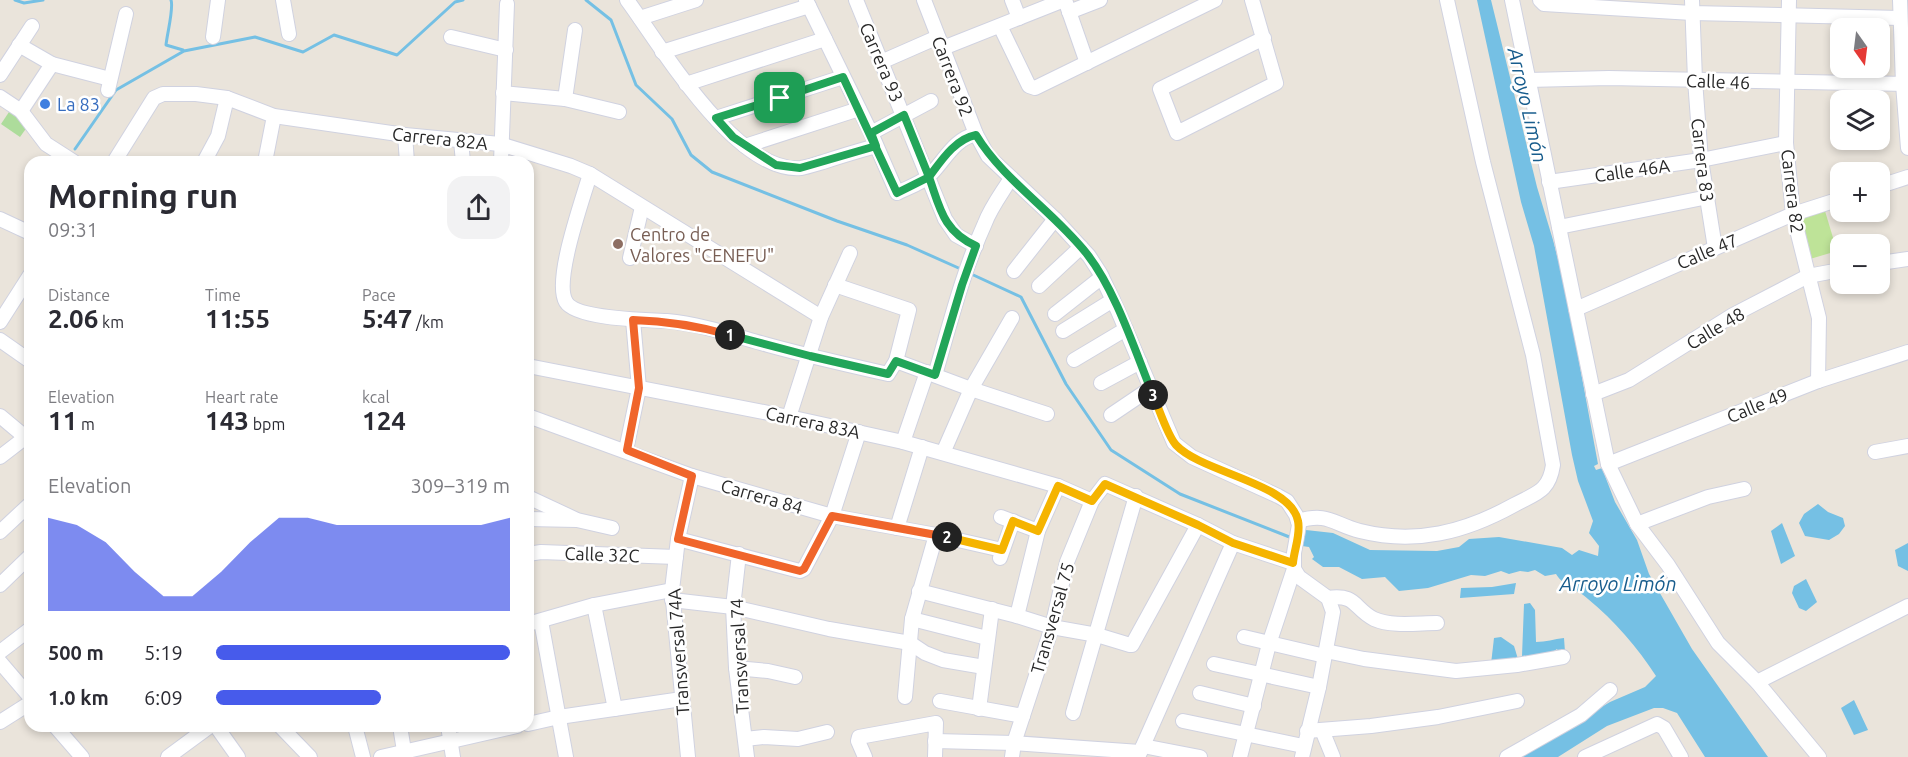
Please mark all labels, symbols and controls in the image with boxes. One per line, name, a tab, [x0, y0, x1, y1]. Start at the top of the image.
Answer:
north arrow	[1830, 18, 1890, 78]
map controls	[1830, 18, 1890, 294]
street label: Carrera 93	[856, 19, 908, 105]
street label: Carrera 92	[929, 33, 977, 119]
water label: Arroyo Limón	[1503, 44, 1552, 165]
street label: Calle 46	[1686, 70, 1750, 92]
pin	[754, 72, 805, 123]
icon: arrive	[763, 81, 796, 114]
button: layers	[1830, 90, 1890, 150]
place label: La 83	[57, 94, 100, 114]
marker: La 83	[38, 97, 52, 111]
street label: Carrera 83	[1688, 117, 1718, 203]
street label: Carrera 82A	[391, 123, 489, 153]
street label: Carrera 82	[1778, 148, 1808, 234]
street label: Calle 46A	[1593, 155, 1671, 185]
button: +	[1830, 162, 1890, 222]
button: share	[447, 176, 510, 239]
text: Morning run	[48, 177, 238, 214]
text: 09:31	[48, 218, 98, 241]
place label: Centro de Valores "CENEFU"	[630, 224, 774, 265]
street label: Calle 47	[1674, 229, 1740, 273]
button: −	[1830, 234, 1890, 294]
marker: Centro de Valores "CENEFU"	[611, 237, 625, 251]
text: Distance	[48, 286, 110, 304]
text: Time	[205, 286, 241, 304]
text: Pace	[362, 286, 396, 304]
street label: Calle 48	[1682, 303, 1748, 353]
text: 2.06	[48, 304, 98, 333]
text: 11:55	[205, 304, 270, 333]
text: 5:47	[362, 304, 412, 333]
text: km	[98, 313, 124, 331]
text: /km	[412, 313, 444, 331]
pin: 1	[715, 320, 745, 350]
text: 1	[725, 326, 735, 344]
pin: 3	[1138, 380, 1168, 410]
street label: Calle 49	[1724, 384, 1790, 426]
text: 3	[1148, 386, 1158, 404]
text: Elevation	[48, 388, 115, 406]
text: Heart rate	[205, 388, 279, 406]
text: kcal	[362, 388, 390, 406]
street label: Carrera 83A	[764, 402, 862, 442]
text: 11	[48, 406, 77, 435]
text: 143	[205, 406, 249, 435]
text: 124	[362, 406, 406, 435]
text: m	[77, 415, 95, 433]
text: bpm	[249, 415, 285, 433]
text: Elevation	[48, 474, 131, 497]
text: 309–319 m	[411, 474, 510, 497]
street label: Carrera 84	[719, 475, 805, 517]
pin: 2	[932, 522, 962, 552]
text: 2	[942, 528, 952, 546]
street label: Calle 32C	[564, 543, 640, 565]
street label: Transversal 75	[1027, 560, 1077, 676]
water label: Arroyo Limón	[1558, 572, 1677, 595]
street label: Transversal 74A	[664, 588, 692, 716]
street label: Transversal 74	[726, 598, 752, 714]
text: 500 m	[48, 641, 104, 664]
text: 5:19	[144, 641, 183, 664]
text: 1.0 km	[48, 686, 109, 709]
text: 6:09	[144, 686, 183, 709]

